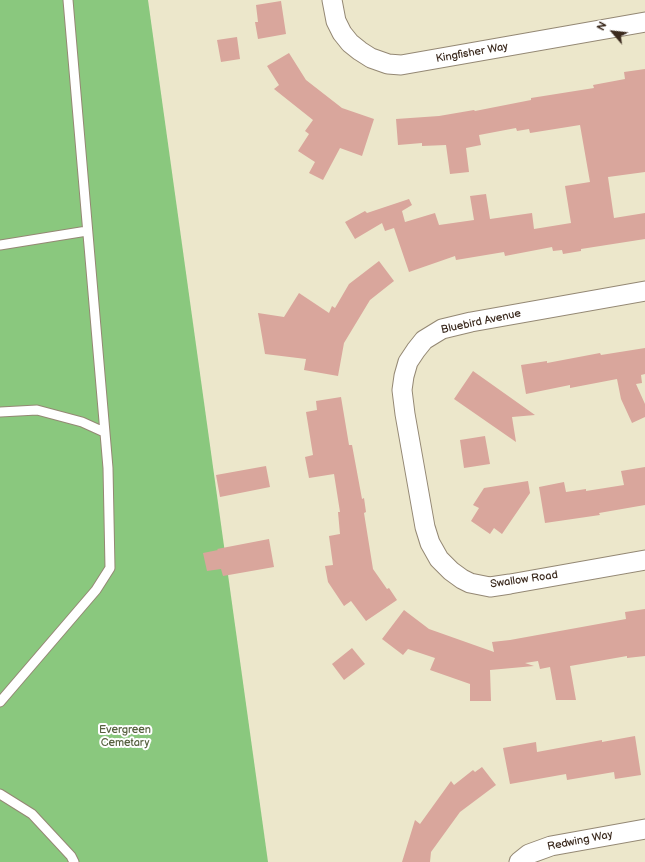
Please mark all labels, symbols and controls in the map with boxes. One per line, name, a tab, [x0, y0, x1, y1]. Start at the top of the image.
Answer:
north arrow	[593, 12, 633, 52]
text: N	[594, 19, 610, 33]
street label: Kingfisher Way	[435, 40, 509, 66]
street label: Bluebird Avenue	[440, 307, 522, 337]
street label: Swallow Road	[489, 569, 559, 591]
park label: Evergreen Cemetary	[99, 723, 151, 749]
street label: Redwing Way	[546, 828, 614, 854]

